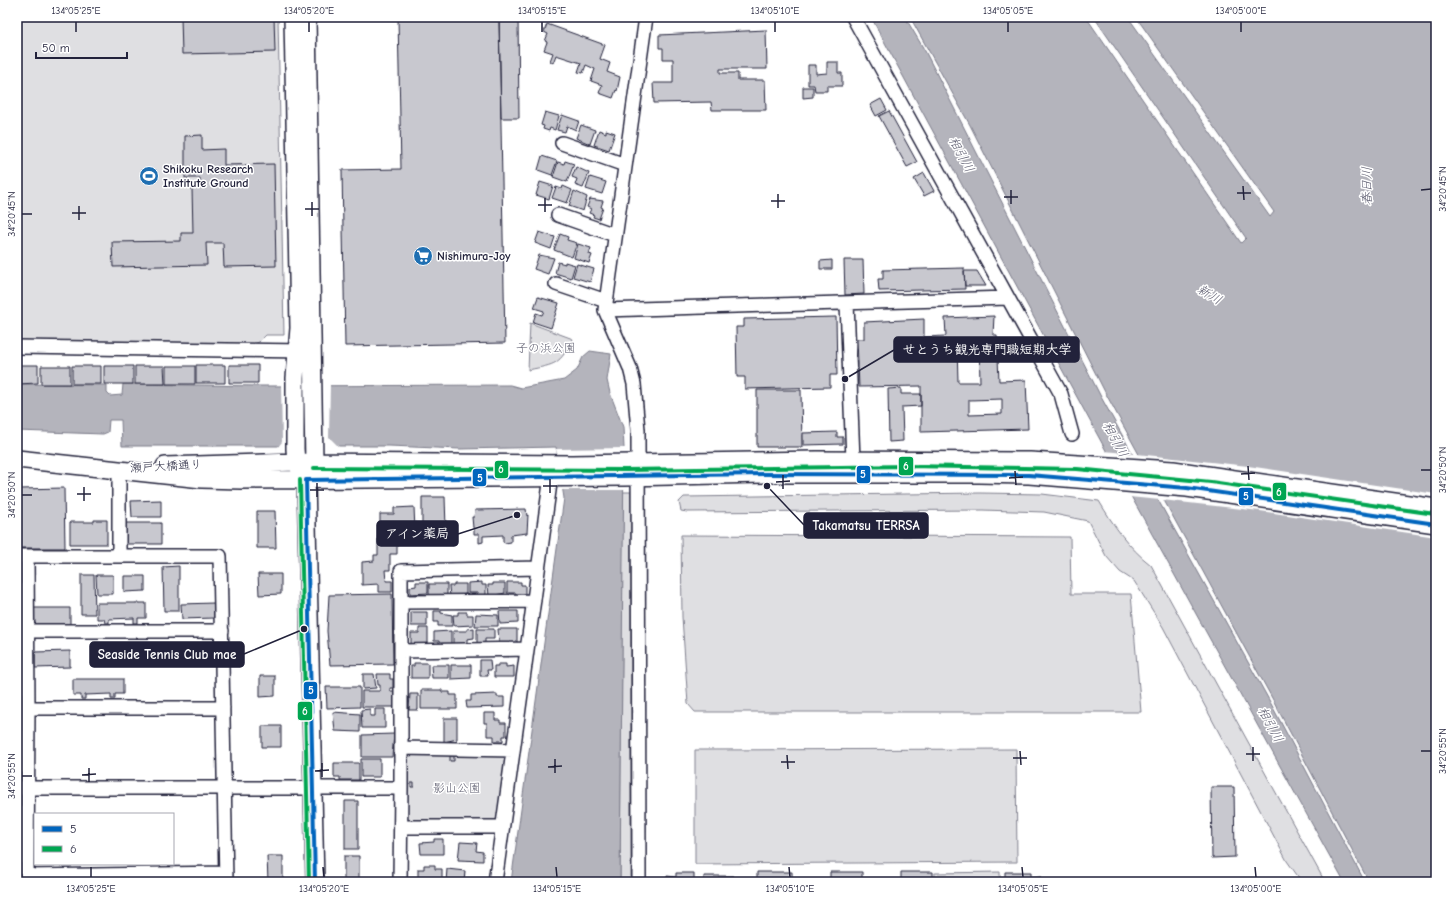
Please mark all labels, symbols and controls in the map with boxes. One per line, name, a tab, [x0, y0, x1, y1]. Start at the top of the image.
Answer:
text: 134°05'25"E	[51, 5, 101, 17]
text: 134°05'20"E	[284, 5, 334, 17]
text: 134°05'15"E	[518, 5, 566, 17]
text: 134°05'10"E	[751, 5, 799, 17]
text: 134°05'05"E	[983, 5, 1033, 17]
text: 134°05'00"E	[1216, 5, 1266, 17]
scale bar	[36, 34, 127, 60]
text: 50 m	[42, 41, 70, 55]
water label: 相引川	[946, 133, 977, 175]
place label: Shikoku Research Institute Ground	[163, 162, 253, 190]
sports icon: Shikoku Research Institute Ground	[138, 165, 160, 187]
water label: 春日川	[1359, 166, 1374, 206]
text: 34°20'45"N	[1437, 166, 1449, 212]
text: 34°20'45"N	[6, 191, 18, 237]
supermarket icon: Nishimura-Joy	[412, 245, 434, 267]
place label: Nishimura-Joy	[437, 249, 511, 263]
water label: 新川	[1195, 281, 1225, 308]
callout: せとうち観光専門職短期大学	[894, 337, 1079, 362]
park label: 子の浜公園	[516, 341, 576, 355]
text: せとうち観光専門職短期大学	[902, 342, 1072, 357]
water label: 相引川	[1100, 418, 1131, 460]
text: 34°20'50"N	[1437, 447, 1449, 493]
line badge: 6	[898, 456, 914, 476]
street label: 瀬戸大橋通り	[130, 457, 202, 475]
line badge: 6	[494, 460, 509, 479]
text: 6	[903, 460, 909, 473]
text: 6	[498, 463, 504, 476]
line badge: 5	[856, 465, 871, 484]
line badge: 5	[472, 468, 487, 487]
text: 5	[860, 468, 866, 481]
text: 34°20'50"N	[6, 472, 18, 518]
text: 5	[477, 472, 483, 485]
line badge: 6	[1272, 482, 1287, 501]
text: 6	[1276, 486, 1282, 499]
line badge: 5	[1238, 487, 1254, 506]
text: 5	[1243, 490, 1249, 503]
callout: Takamatsu TERRSA	[804, 513, 928, 538]
text: Takamatsu TERRSA	[812, 518, 920, 533]
callout: アイン薬局	[377, 521, 458, 546]
text: アイン薬局	[385, 526, 449, 541]
callout: Seaside Tennis Club mae	[90, 642, 244, 667]
text: Seaside Tennis Club mae	[98, 647, 237, 662]
line badge: 5	[303, 681, 318, 700]
text: 5	[308, 684, 314, 697]
line badge: 6	[297, 701, 313, 721]
water label: 相引川	[1255, 703, 1286, 745]
text: 6	[302, 705, 308, 718]
text: 34°20'55"N	[1437, 728, 1449, 774]
text: 34°20'55"N	[6, 753, 18, 799]
park label: 影山公園	[433, 781, 481, 795]
legend	[34, 813, 174, 865]
text: 5	[70, 822, 77, 836]
text: 6	[70, 842, 77, 856]
text: 134°05'25"E	[66, 883, 116, 895]
text: 134°05'20"E	[299, 883, 349, 895]
text: 134°05'15"E	[533, 883, 581, 895]
text: 134°05'10"E	[766, 883, 814, 895]
text: 134°05'05"E	[998, 883, 1048, 895]
text: 134°05'00"E	[1231, 883, 1281, 895]

